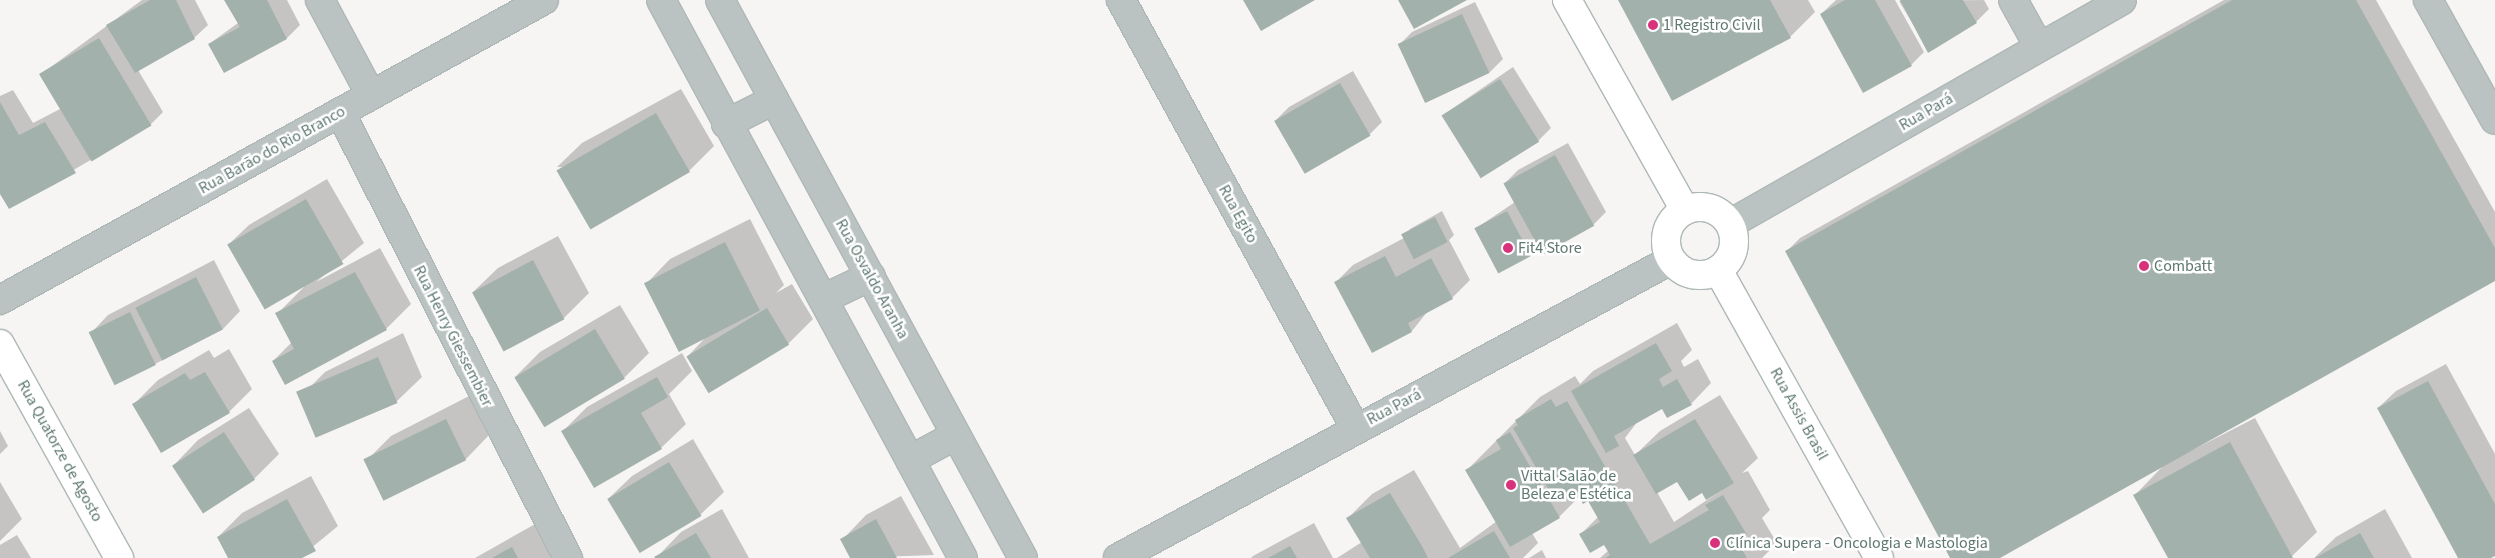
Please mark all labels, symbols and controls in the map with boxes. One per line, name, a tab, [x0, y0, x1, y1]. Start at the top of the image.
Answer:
place label: 1 Registro Civil	[1663, 15, 1760, 35]
marker: 1 Registro Civil	[1647, 19, 1659, 31]
street label: Rua Pará	[1896, 89, 1956, 135]
street label: Rua Barão do Rio Branco	[195, 102, 349, 198]
street label: Rua Egito	[1214, 182, 1262, 246]
street label: Rua Osvaldo Aranha	[831, 216, 913, 342]
place label: Fit4 Store	[1518, 238, 1582, 258]
marker: Fit4 Store	[1502, 242, 1514, 254]
place label: Combatt	[2154, 256, 2212, 276]
marker: Combatt	[2138, 260, 2150, 272]
street label: Rua Henry Giessembier	[409, 262, 497, 410]
street label: Rua Assis Brasil	[1766, 364, 1832, 464]
street label: Rua Quatorze de Agosto	[13, 377, 107, 525]
street label: Rua Pará	[1364, 385, 1424, 429]
place label: Vittal Salão de Beleza e Estética	[1521, 466, 1632, 504]
marker: Vittal Salão de Beleza e Estética	[1505, 479, 1517, 491]
place label: Clínica Supera - Oncologia e Mastologia	[1726, 533, 1988, 553]
marker: Clínica Supera - Oncologia e Mastologia	[1708, 536, 1722, 550]

